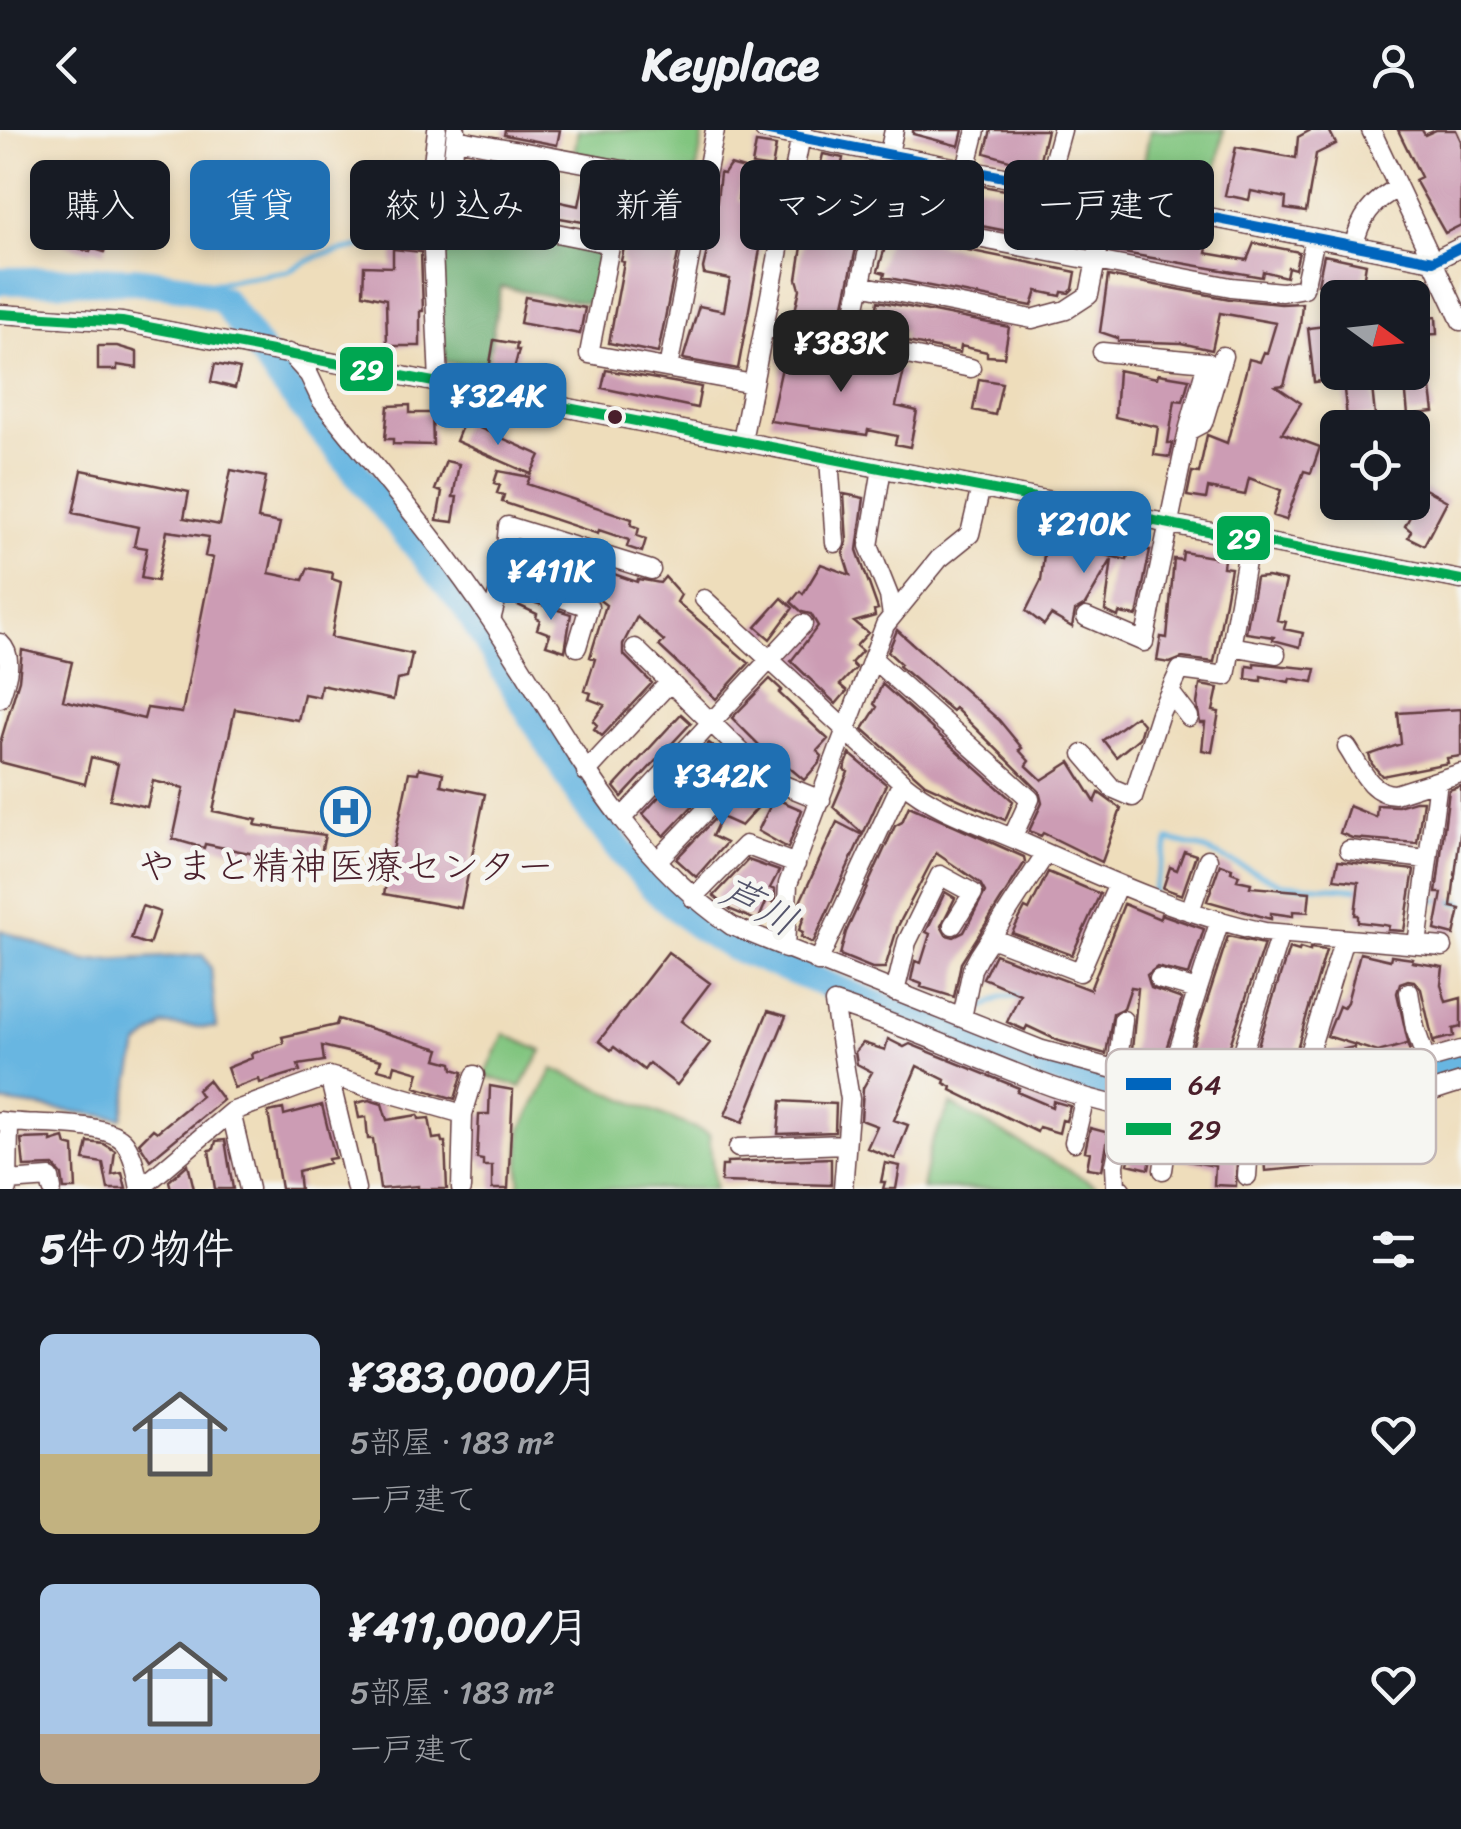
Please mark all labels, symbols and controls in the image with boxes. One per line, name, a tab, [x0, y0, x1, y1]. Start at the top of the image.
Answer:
text: Keyplace	[642, 25, 819, 105]
icon: back	[40, 38, 95, 93]
icon: person	[1366, 38, 1421, 93]
chip: 購入	[30, 160, 170, 250]
chip: 賃貸	[190, 160, 330, 250]
chip: 絞り込み	[350, 160, 560, 250]
chip: 新着	[580, 160, 720, 250]
chip: マンション	[740, 160, 984, 250]
chip: 一戸建て	[1004, 160, 1214, 250]
north arrow	[1320, 280, 1430, 390]
map controls	[1320, 280, 1430, 520]
pin: ¥383K	[771, 310, 911, 395]
text: ¥383K	[795, 314, 887, 371]
line badge: 29	[338, 345, 395, 393]
text: 29	[349, 345, 384, 394]
pin: ¥324K	[428, 363, 568, 448]
text: ¥324K	[451, 367, 545, 424]
unlabelled marker	[605, 407, 625, 427]
button: locate	[1320, 410, 1430, 520]
pin: ¥210K	[1014, 491, 1154, 576]
text: ¥210K	[1039, 495, 1129, 552]
line badge: 29	[1215, 514, 1272, 562]
text: 29	[1226, 514, 1261, 563]
pin: ¥411K	[481, 538, 621, 623]
text: ¥411K	[509, 542, 593, 599]
pin: ¥342K	[652, 743, 792, 828]
text: ¥342K	[675, 747, 769, 804]
hospital icon: やまと精神医療センター	[320, 786, 372, 838]
place label: やまと精神医療センター	[138, 833, 554, 900]
water label: 芦川	[707, 856, 811, 956]
legend	[1106, 1049, 1436, 1164]
text: 64	[1188, 1060, 1221, 1109]
text: 29	[1188, 1105, 1221, 1154]
text: 5件の物件	[40, 1212, 234, 1286]
icon: filters	[1366, 1222, 1421, 1277]
text: ¥383,000/月	[350, 1340, 599, 1414]
icon: home	[120, 1374, 240, 1494]
icon: heart	[1366, 1407, 1421, 1462]
text: 5部屋 · 183 m²	[350, 1414, 555, 1471]
text: 一戸建て	[350, 1471, 478, 1528]
text: ¥411,000/月	[350, 1590, 589, 1664]
icon: home	[120, 1624, 240, 1744]
icon: heart	[1366, 1657, 1421, 1712]
text: 5部屋 · 183 m²	[350, 1664, 555, 1721]
text: 一戸建て	[350, 1721, 478, 1778]

